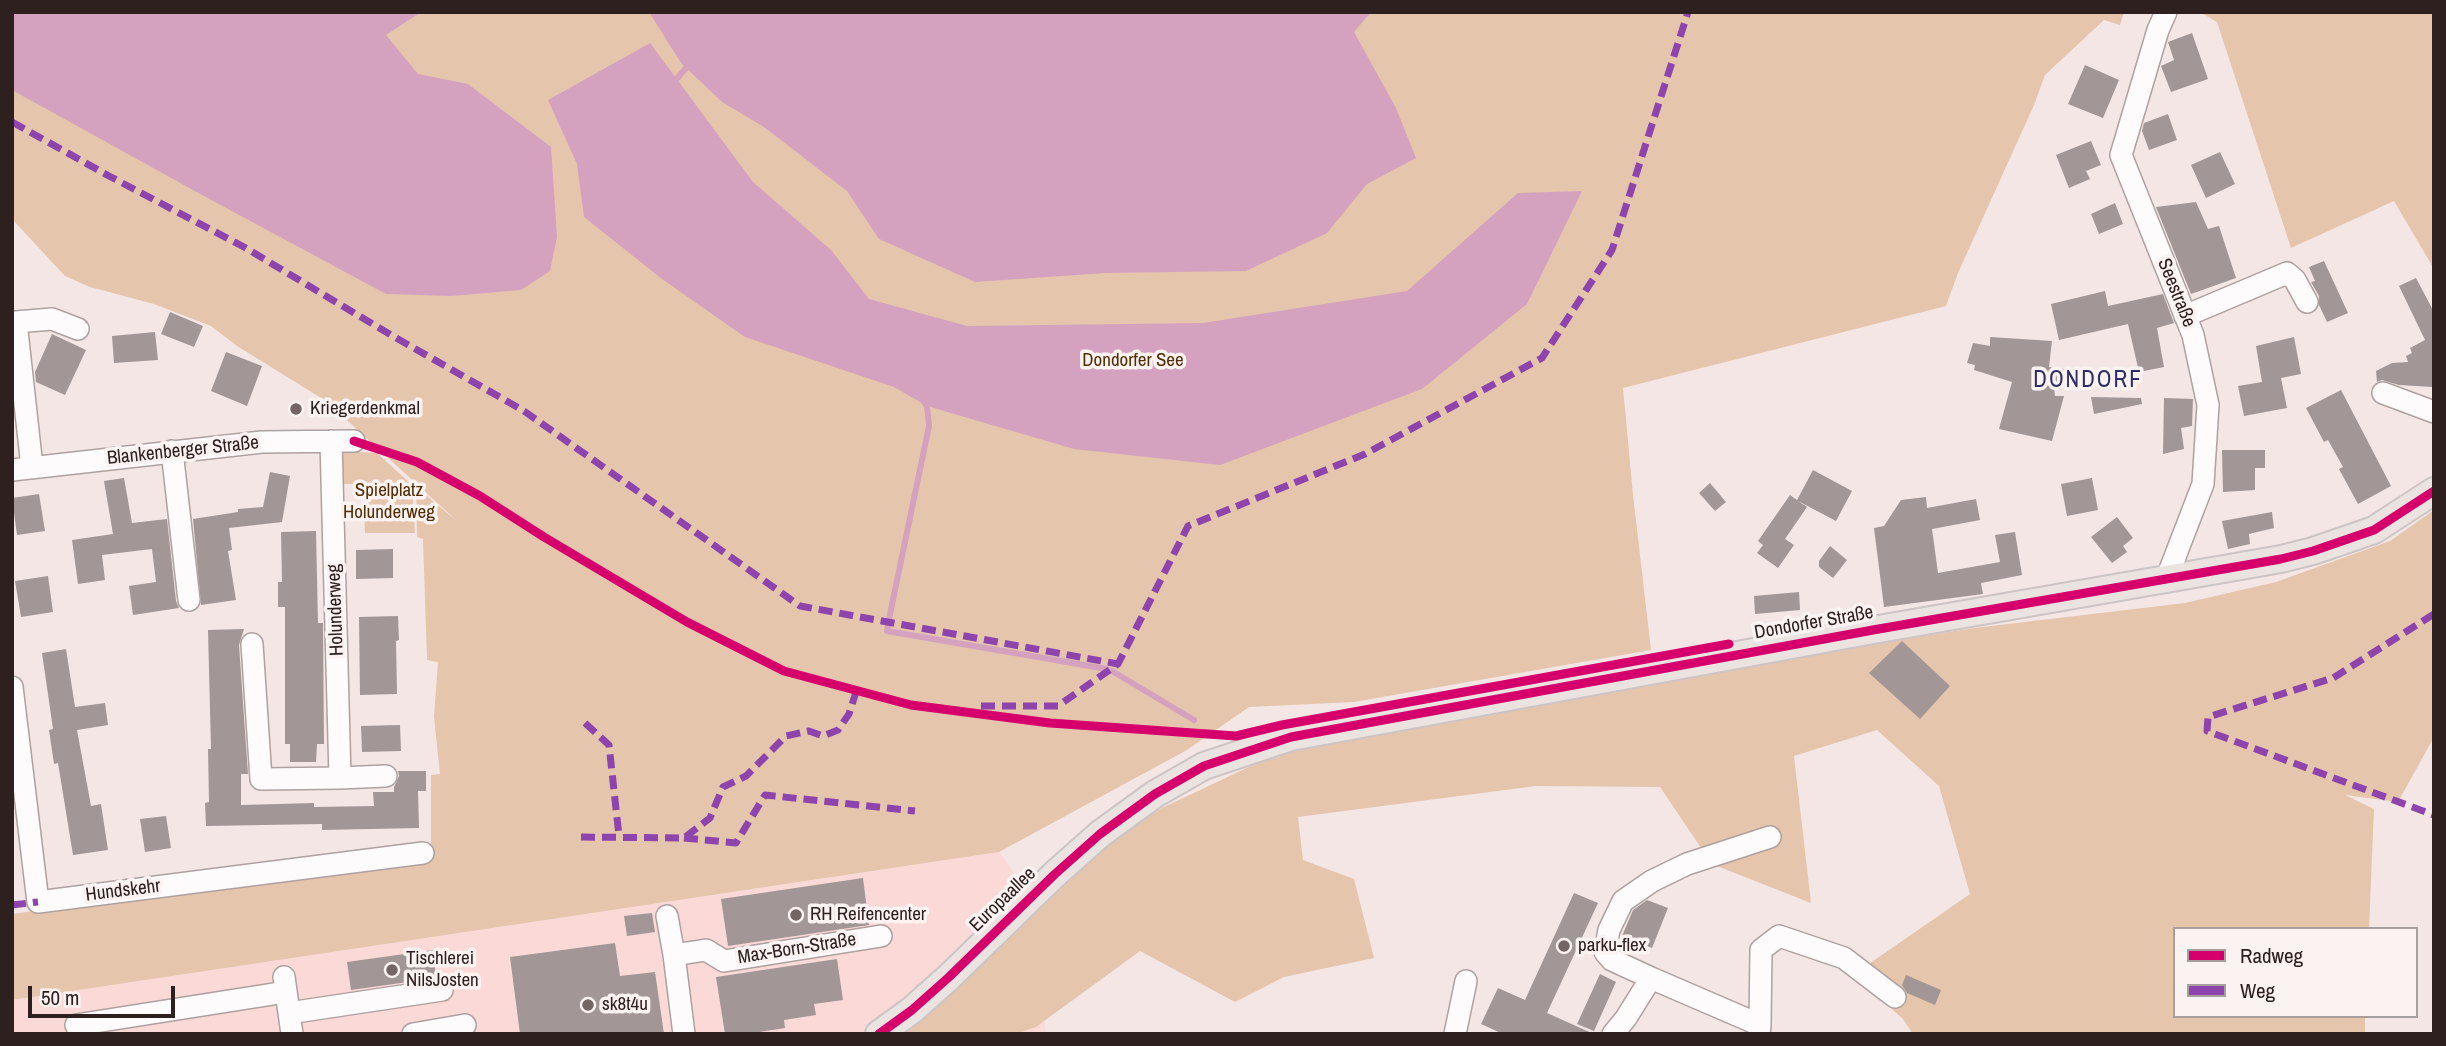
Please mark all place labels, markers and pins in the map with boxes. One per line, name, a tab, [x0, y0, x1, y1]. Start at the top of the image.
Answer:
place label: Kriegerdenkmal	[310, 398, 420, 420]
marker: Kriegerdenkmal	[288, 401, 304, 417]
place label: RH Reifencenter	[810, 904, 926, 926]
marker: RH Reifencenter	[788, 907, 804, 923]
place label: parku-flex	[1578, 935, 1646, 957]
marker: parku-flex	[1556, 938, 1572, 954]
place label: Tischlerei NilsJosten	[406, 948, 479, 992]
marker: Tischlerei NilsJosten	[384, 962, 400, 978]
place label: sk8t4u	[602, 994, 648, 1016]
marker: sk8t4u	[580, 997, 596, 1013]

